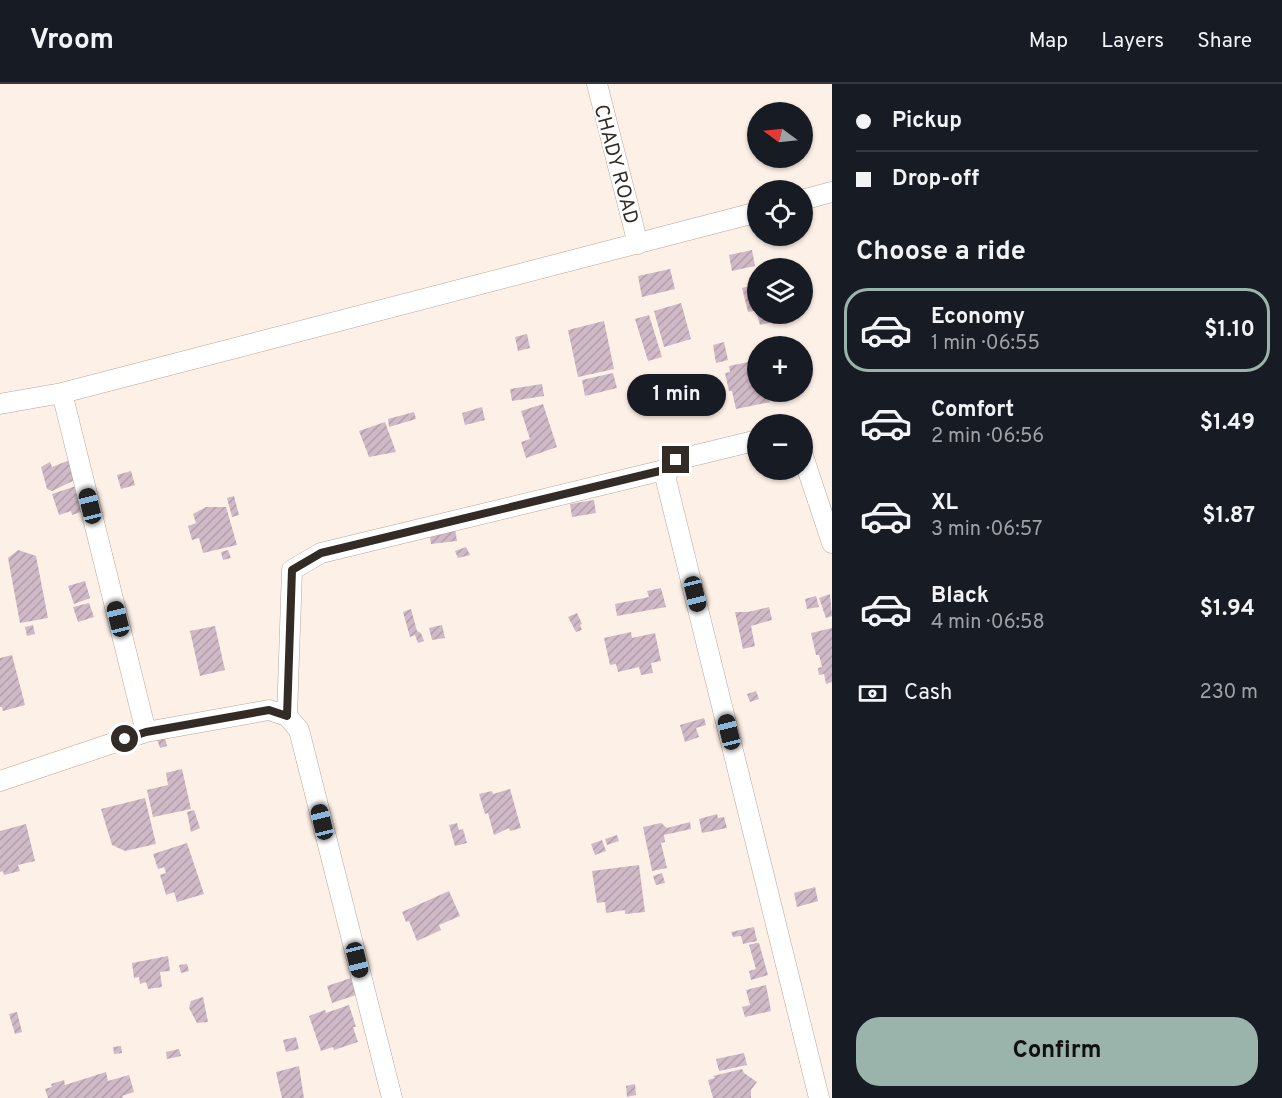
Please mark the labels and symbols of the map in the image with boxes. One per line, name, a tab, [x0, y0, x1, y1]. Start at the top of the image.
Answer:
street label: CHADY ROAD	[587, 102, 644, 227]
north arrow	[747, 102, 813, 168]
callout: 1 min	[626, 373, 726, 415]
route end	[662, 446, 689, 473]
car	[77, 486, 103, 526]
car	[682, 574, 708, 614]
car	[105, 599, 131, 639]
car	[716, 712, 742, 752]
route start	[111, 725, 138, 752]
car	[309, 802, 335, 842]
car	[344, 940, 370, 980]

